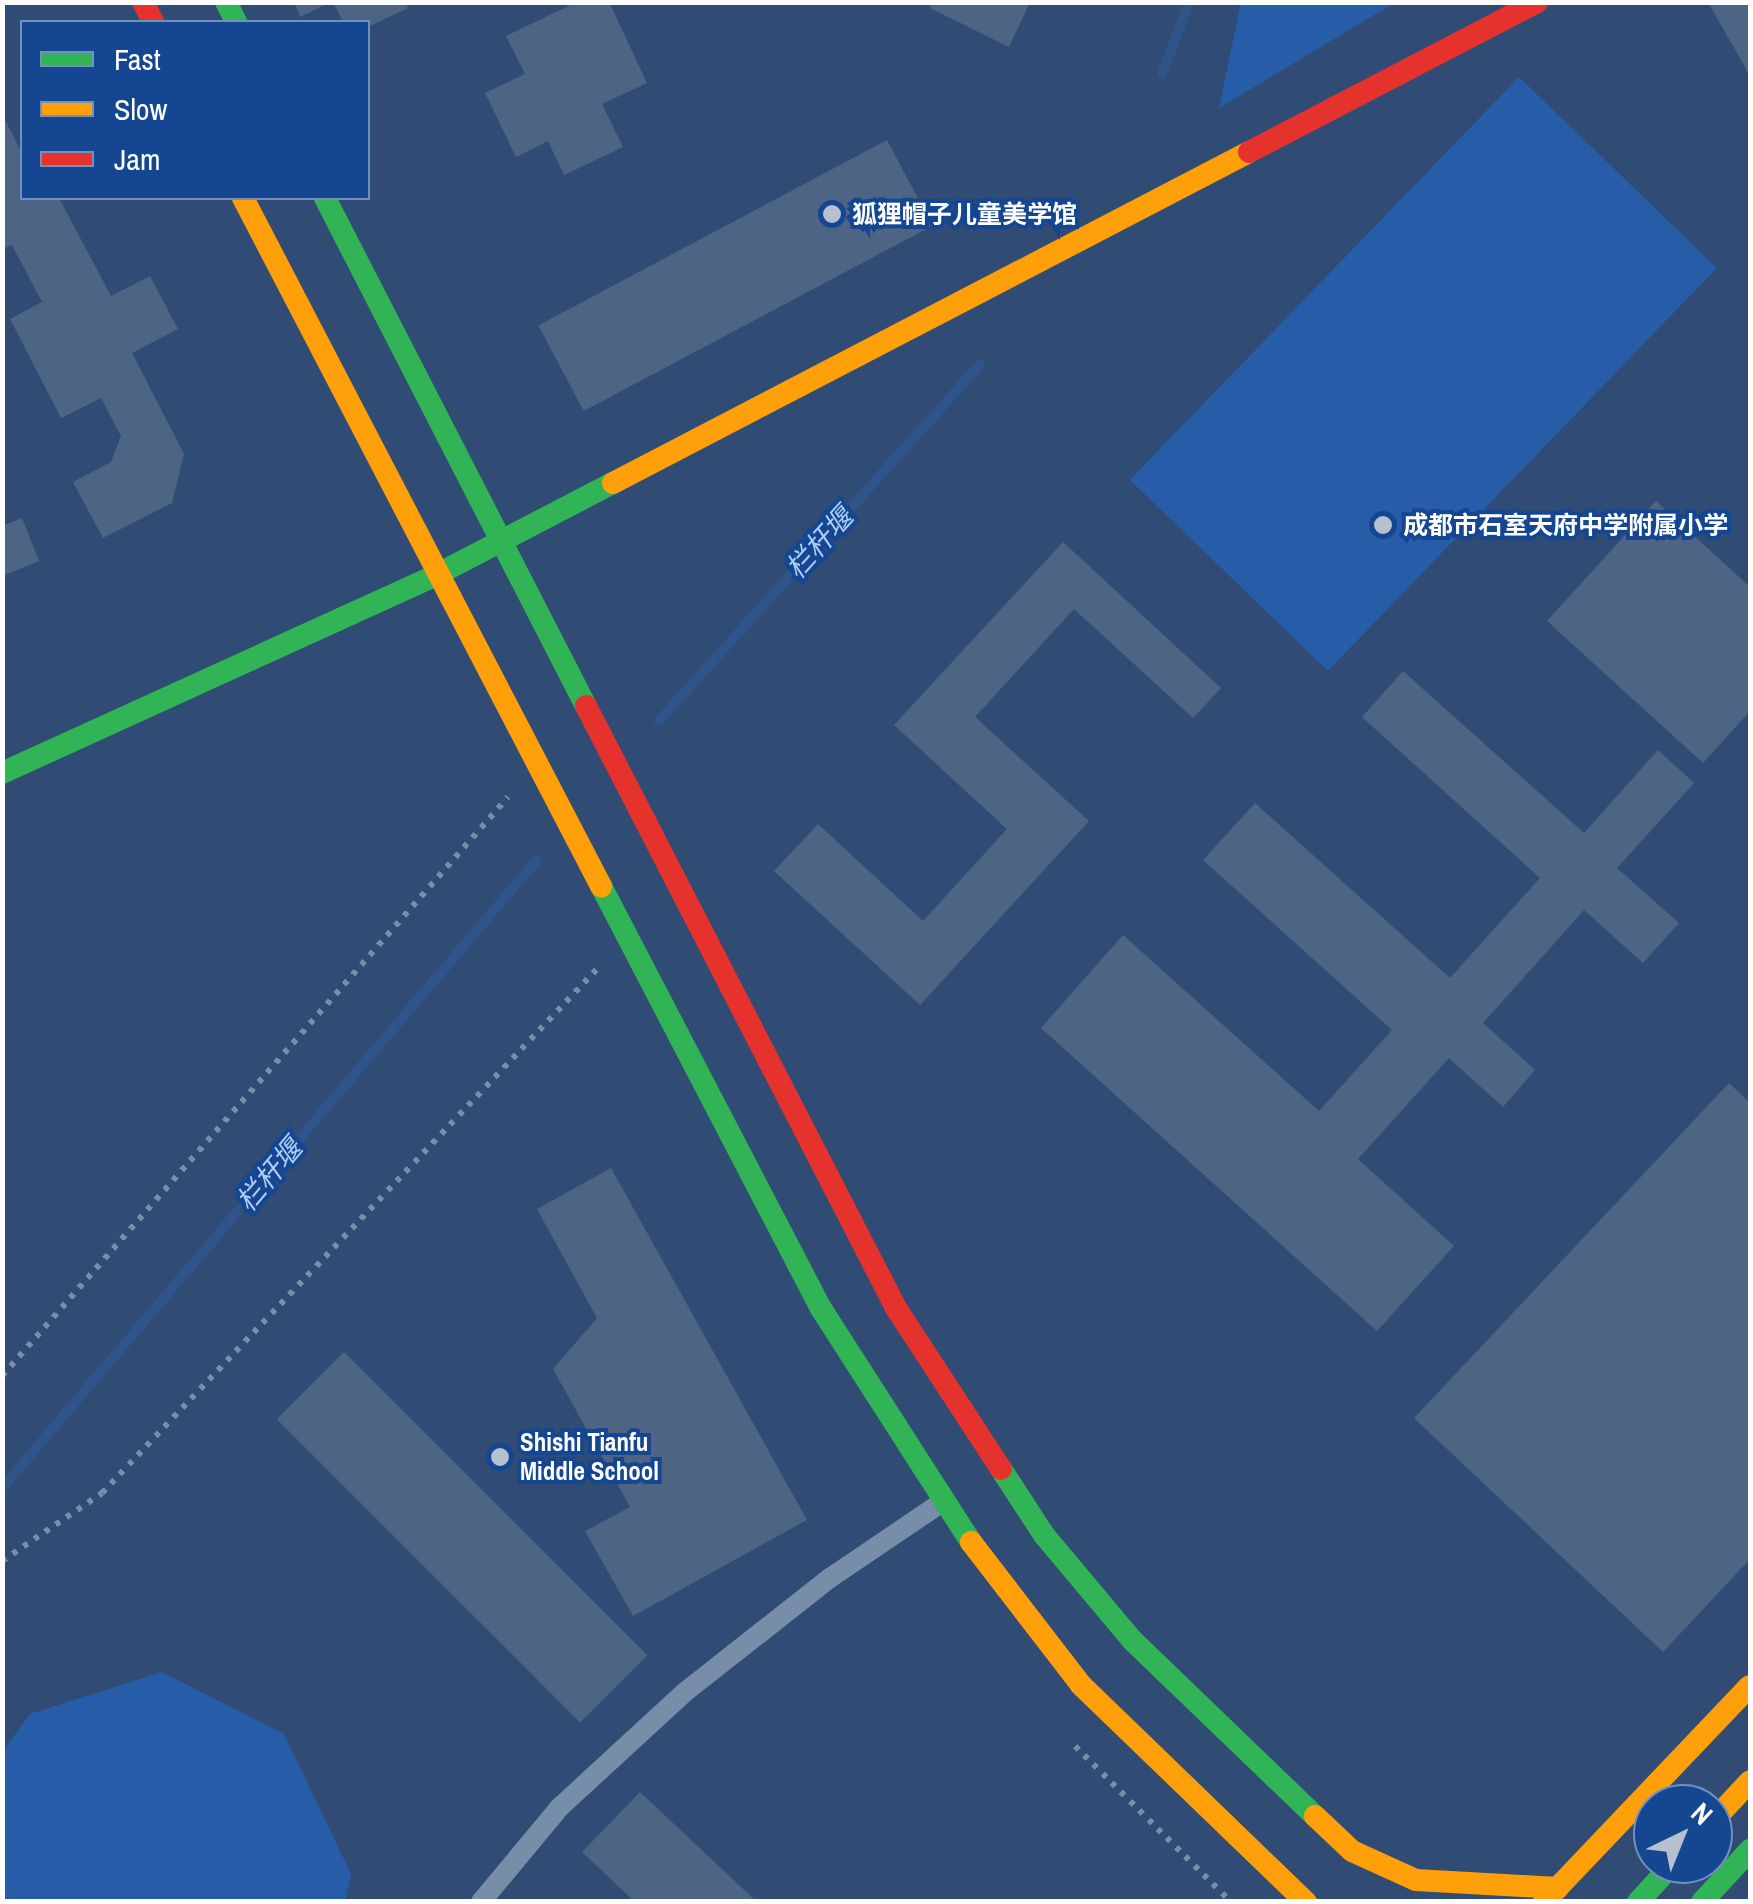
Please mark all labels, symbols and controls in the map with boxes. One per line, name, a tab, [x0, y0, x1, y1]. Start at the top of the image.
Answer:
legend	[20, 20, 370, 200]
text: Fast	[114, 39, 161, 79]
text: Slow	[114, 89, 167, 129]
text: Jam	[114, 139, 160, 179]
place label: 狐狸帽子儿童美学馆	[852, 199, 1077, 229]
marker: 狐狸帽子儿童美学馆	[821, 203, 843, 225]
water label: 栏杆堰	[778, 501, 860, 585]
place label: 成都市石室天府中学附属小学	[1403, 510, 1728, 540]
marker: 成都市石室天府中学附属小学	[1372, 514, 1394, 536]
water label: 栏杆堰	[229, 1132, 309, 1218]
place label: Shishi Tianfu Middle School	[520, 1428, 659, 1487]
marker: Shishi Tianfu Middle School	[489, 1446, 511, 1468]
north arrow	[1633, 1784, 1733, 1884]
text: N	[1683, 1794, 1721, 1833]

